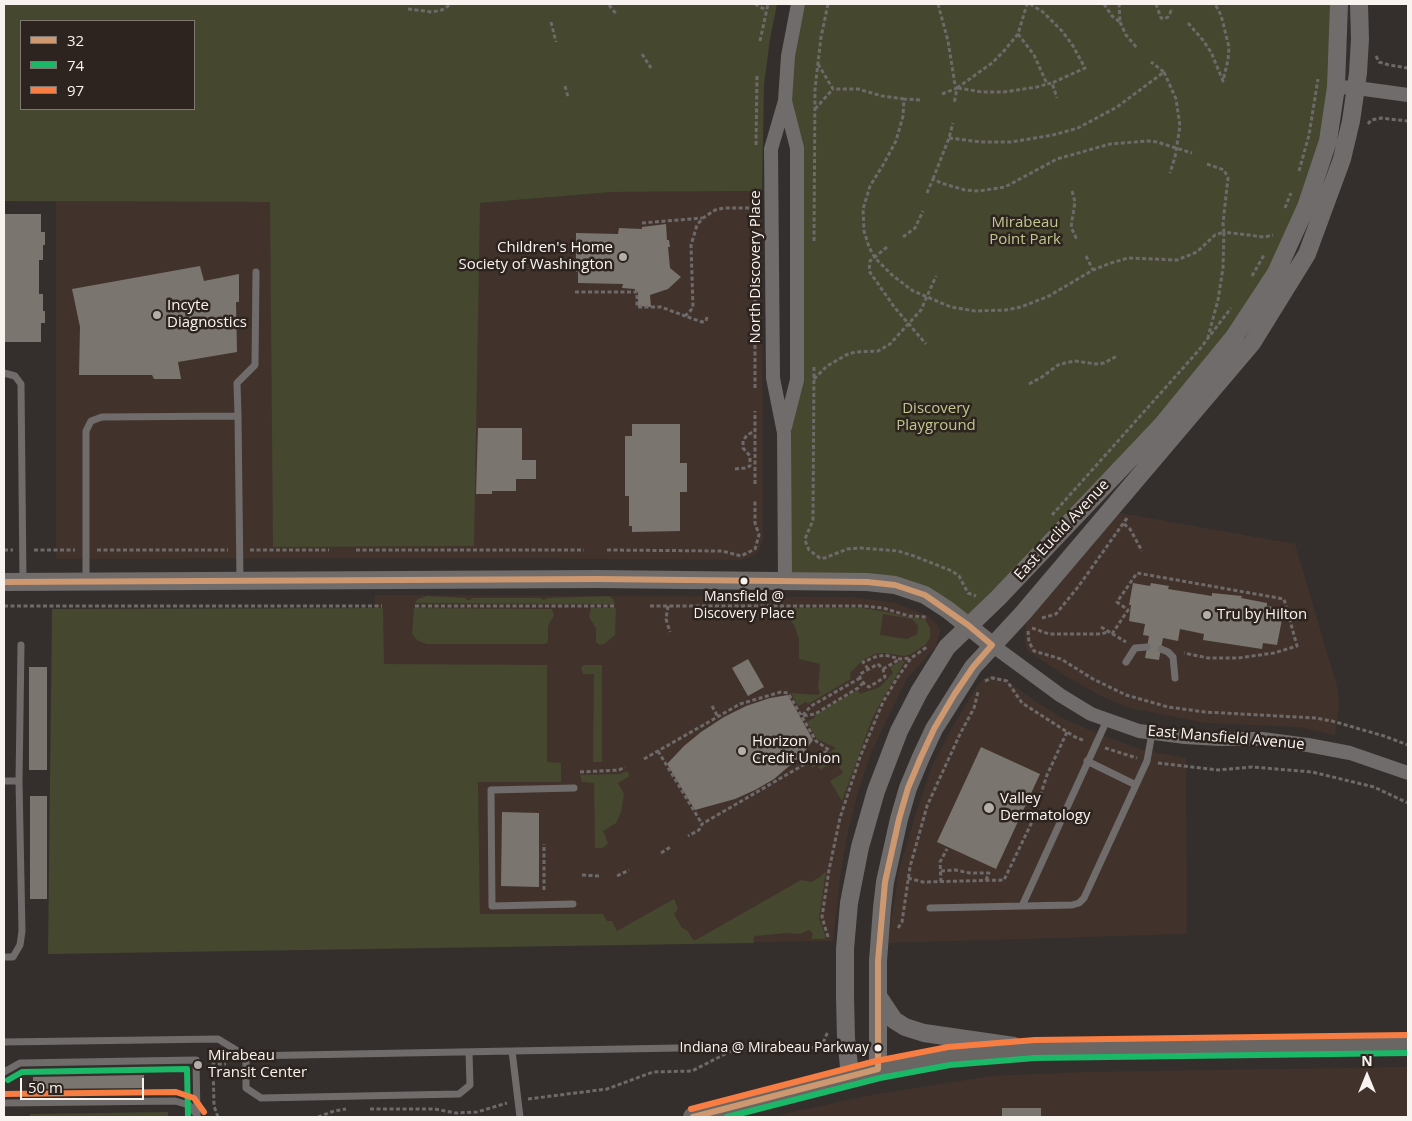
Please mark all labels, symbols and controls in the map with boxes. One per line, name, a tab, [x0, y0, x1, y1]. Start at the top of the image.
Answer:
legend	[20, 20, 195, 110]
text: 32	[67, 30, 84, 50]
text: 74	[67, 55, 84, 75]
text: 97	[67, 80, 84, 100]
street label: North Discovery Place	[747, 190, 765, 344]
park label: Mirabeau Point Park	[989, 214, 1061, 249]
place label: Children's Home Society of Washington	[458, 239, 613, 274]
marker: Children's Home Society of Washington	[617, 251, 629, 263]
place label: Incyte Diagnostics	[167, 297, 247, 332]
marker: Incyte Diagnostics	[151, 309, 163, 321]
park label: Discovery Playground	[896, 400, 976, 435]
street label: East Euclid Avenue	[1011, 476, 1113, 584]
marker: Mansfield @ Discovery Place	[739, 576, 749, 586]
place label: Mansfield @ Discovery Place	[693, 589, 795, 622]
place label: Tru by Hilton	[1217, 606, 1307, 624]
marker: Tru by Hilton	[1201, 609, 1213, 621]
street label: East Mansfield Avenue	[1147, 722, 1305, 754]
place label: Horizon Credit Union	[752, 733, 840, 768]
marker: Horizon Credit Union	[736, 745, 748, 757]
place label: Valley Dermatology	[1000, 790, 1090, 825]
marker: Valley Dermatology	[982, 801, 996, 815]
place label: Indiana @ Mirabeau Parkway	[679, 1040, 869, 1056]
marker: Indiana @ Mirabeau Parkway	[873, 1043, 883, 1053]
place label: Mirabeau Transit Center	[208, 1047, 307, 1082]
north arrow	[1342, 1051, 1392, 1101]
text: N	[1361, 1051, 1373, 1070]
marker: Mirabeau Transit Center	[192, 1059, 204, 1071]
scale bar	[22, 1068, 146, 1100]
text: 50 m	[28, 1077, 63, 1097]

